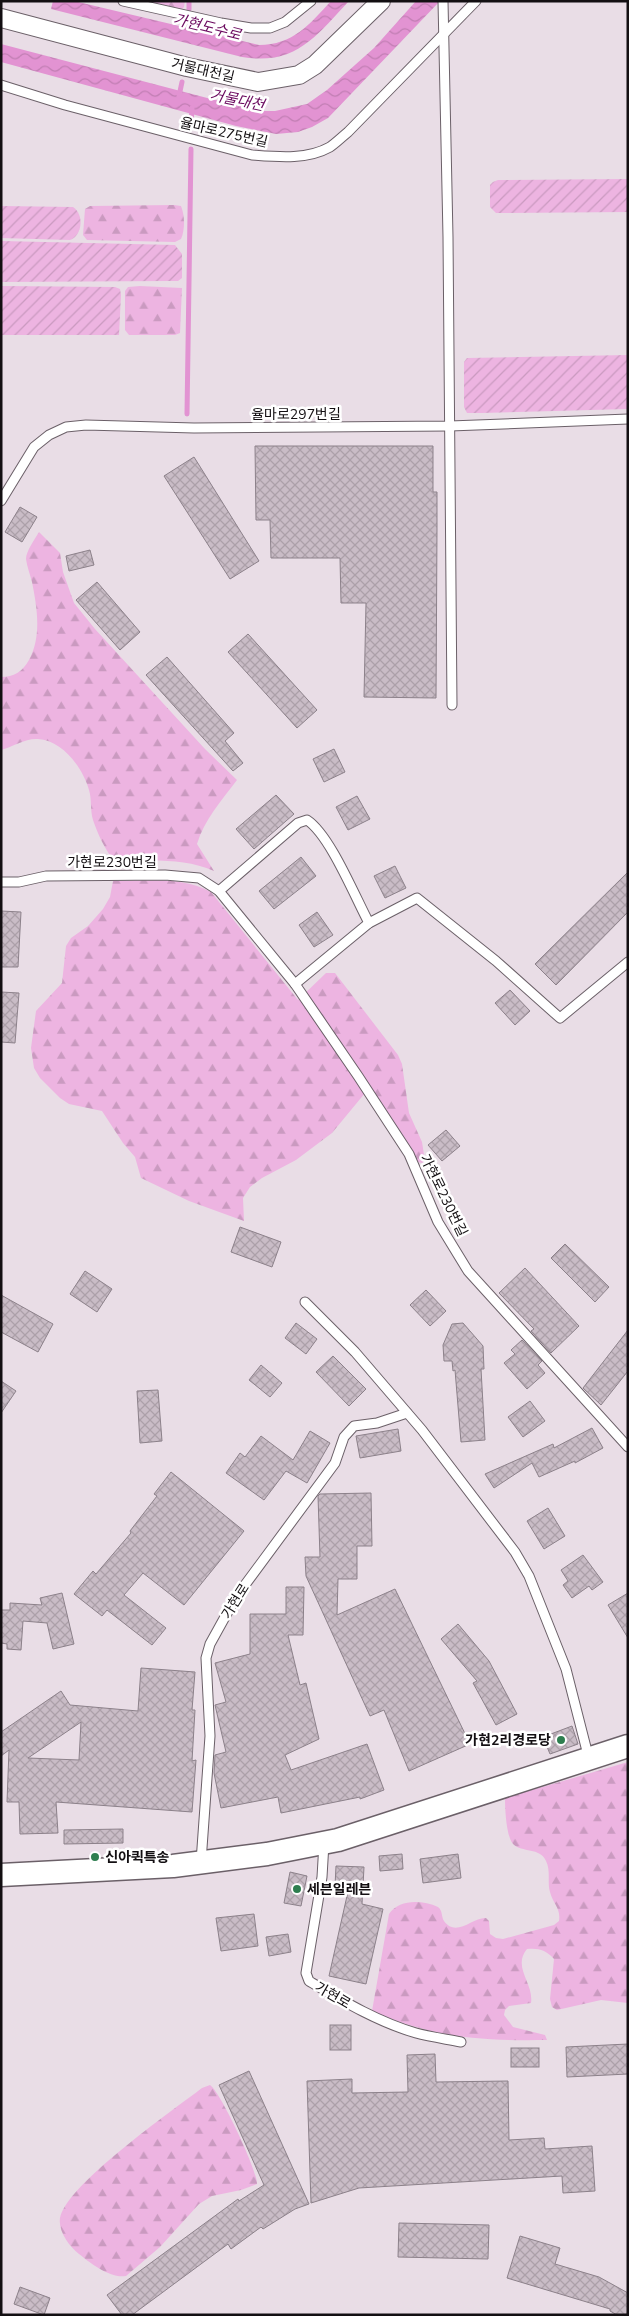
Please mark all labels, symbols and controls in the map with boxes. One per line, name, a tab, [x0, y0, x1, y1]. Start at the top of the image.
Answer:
water label: 가현도수로	[171, 9, 244, 45]
street label: 거물대천길	[169, 54, 236, 87]
water label: 거물대천	[208, 84, 268, 116]
street label: 율마로275번길	[178, 113, 270, 152]
street label: 율마로297번길	[251, 405, 341, 424]
street label: 가현로230번길	[67, 853, 157, 872]
street label: 가현로230번길	[415, 1151, 472, 1240]
street label: 가현로	[217, 1580, 254, 1623]
place label: 가현2리경로당	[465, 1731, 551, 1750]
marker: 가현2리경로당	[555, 1734, 567, 1746]
place label: 신아퀵특송	[105, 1848, 170, 1867]
marker: 신아퀵특송	[89, 1851, 101, 1863]
place label: 세븐일레븐	[307, 1880, 372, 1899]
marker: 세븐일레븐	[291, 1883, 303, 1895]
street label: 가현로	[311, 1978, 354, 2013]

